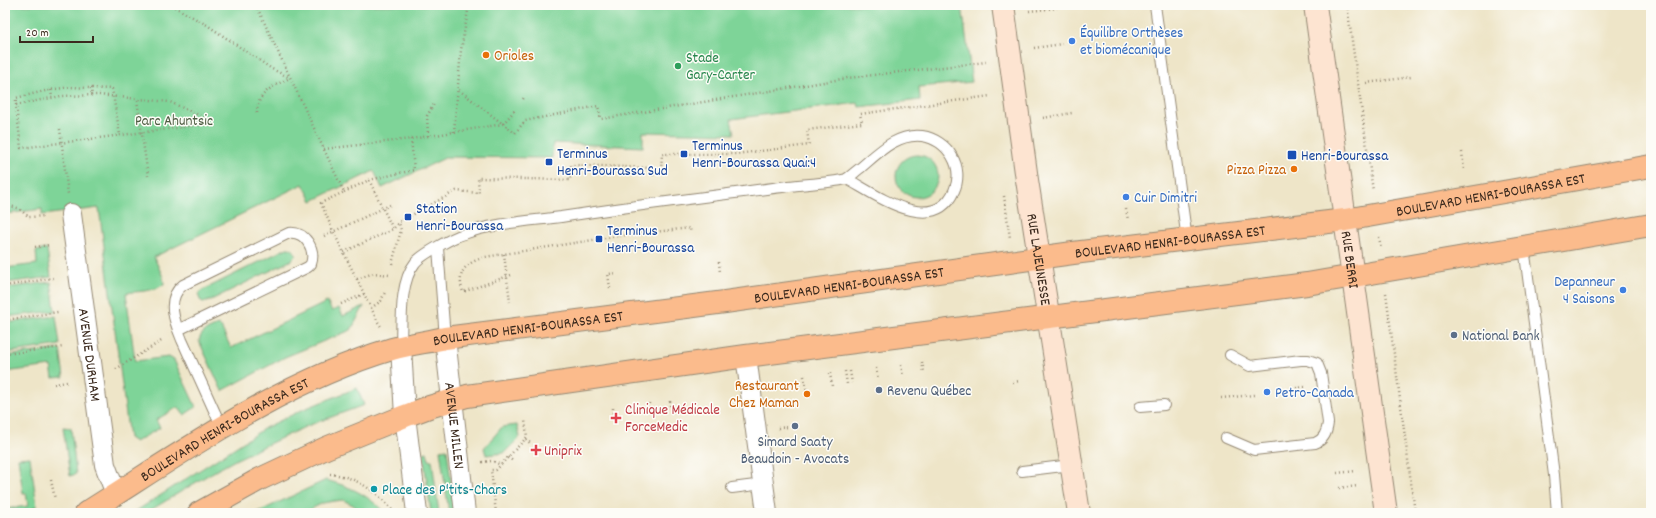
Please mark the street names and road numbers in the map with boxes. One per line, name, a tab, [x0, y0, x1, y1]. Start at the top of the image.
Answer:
street label: BOULEVARD HENRI-BOURASSA EST	[1395, 169, 1587, 224]
street label: RUE LAJEUNESSE	[1019, 212, 1055, 308]
street label: BOULEVARD HENRI-BOURASSA EST	[1074, 221, 1267, 266]
street label: RUE BERRI	[1334, 230, 1364, 290]
street label: BOULEVARD HENRI-BOURASSA EST	[753, 262, 946, 311]
street label: BOULEVARD HENRI-BOURASSA EST	[431, 306, 625, 353]
street label: AVENUE DURHAM	[71, 307, 105, 403]
street label: BOULEVARD HENRI-BOURASSA EST	[137, 373, 313, 488]
street label: AVENUE MILLEN	[437, 381, 469, 470]

